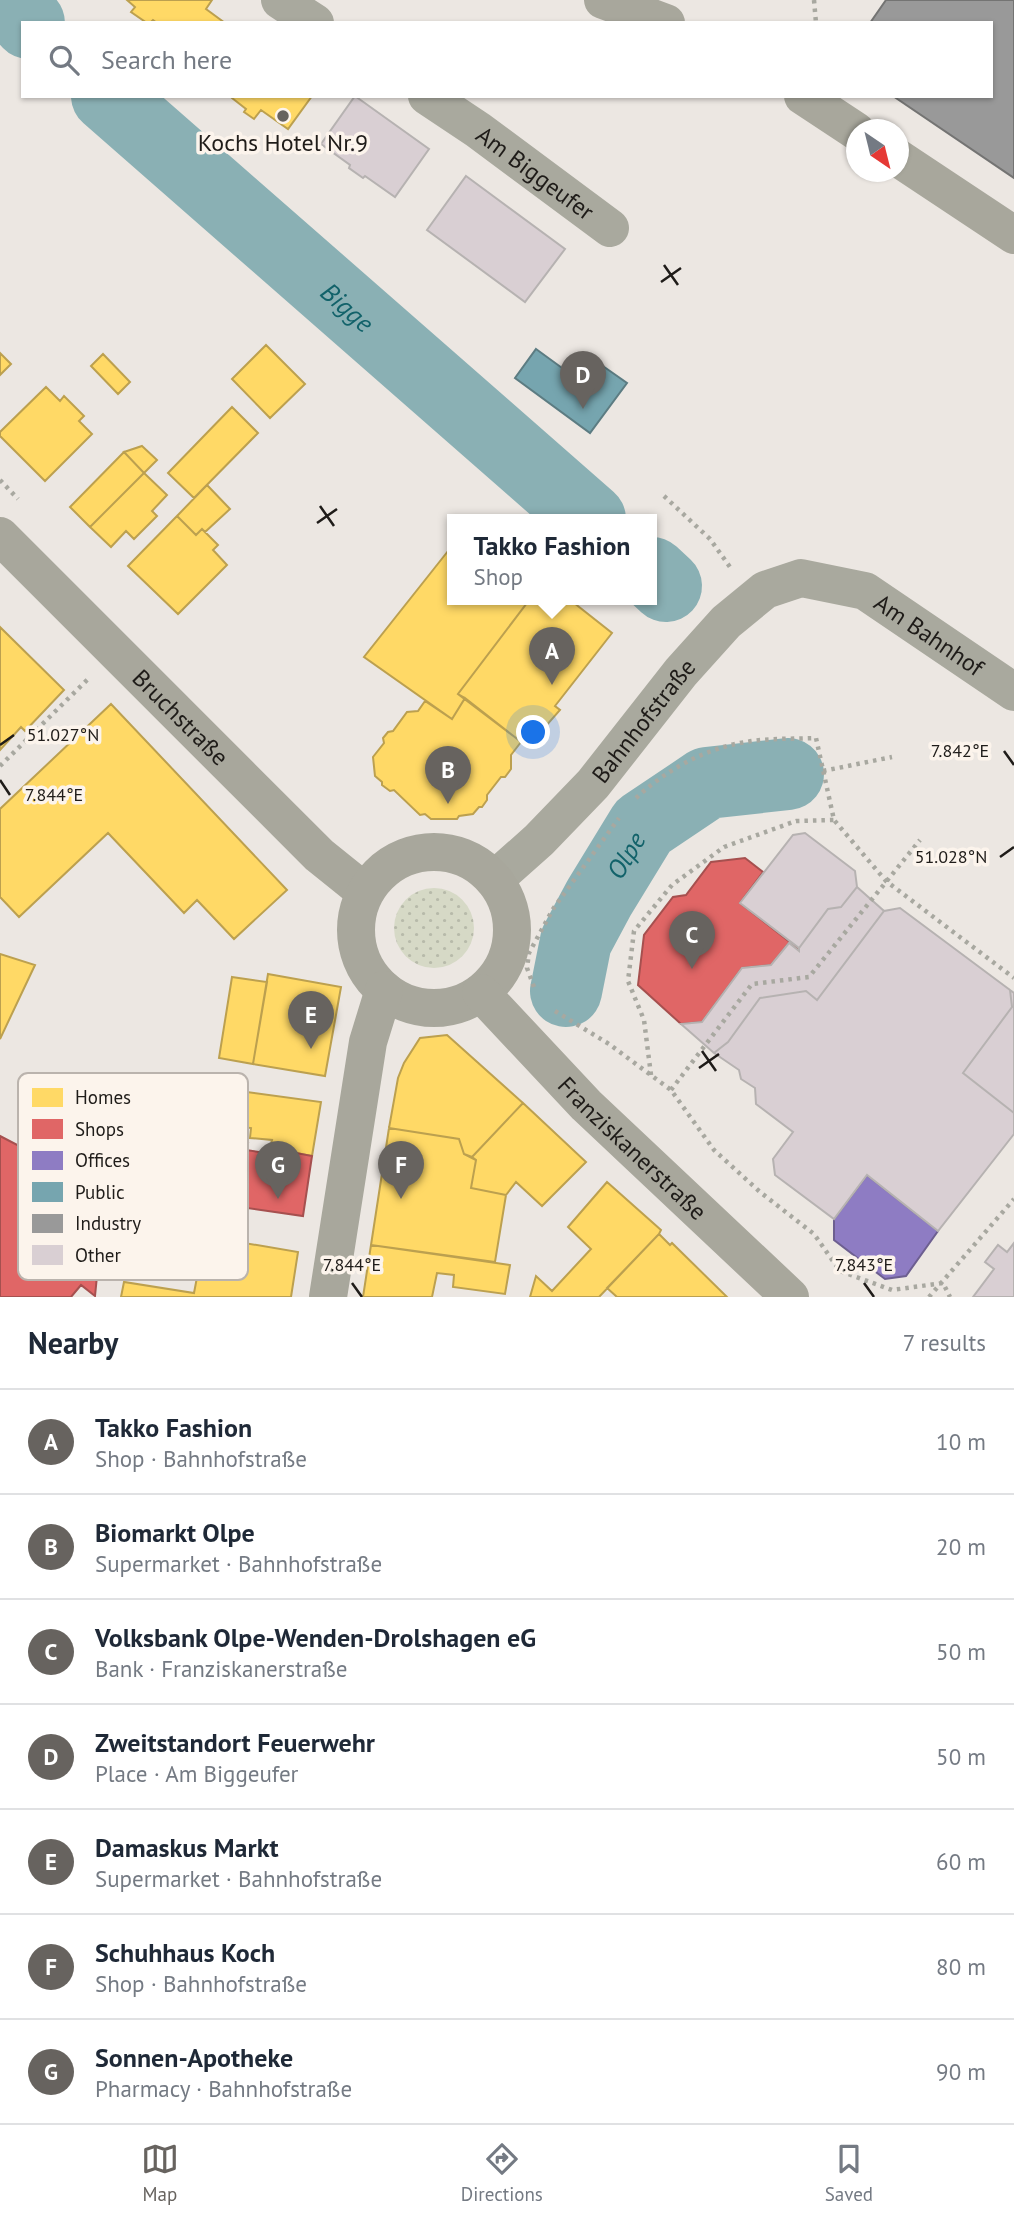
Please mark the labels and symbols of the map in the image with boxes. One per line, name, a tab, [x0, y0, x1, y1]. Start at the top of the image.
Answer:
marker: Kochs Hotel Nr.9	[275, 108, 291, 124]
street label: Am Biggeufer	[470, 119, 601, 227]
north arrow	[846, 119, 909, 182]
place label: Kochs Hotel Nr.9	[198, 127, 368, 158]
water label: Bigge	[314, 275, 381, 339]
pin: D	[560, 351, 606, 409]
street label: Am Bahnhof	[869, 586, 991, 683]
pin: A	[529, 627, 575, 685]
street label: Bahnhofstraße	[584, 651, 702, 789]
street label: Bruchstraße	[126, 662, 236, 772]
your location	[516, 715, 550, 749]
text: 51.027°N	[27, 723, 99, 746]
text: 7.842°E	[931, 739, 989, 762]
pin: B	[425, 746, 471, 804]
text: 7.844°E	[25, 783, 83, 806]
water label: Olpe	[598, 826, 652, 885]
text: 51.028°N	[915, 845, 987, 868]
pin: C	[669, 911, 715, 969]
pin: E	[288, 991, 334, 1049]
street label: Franziskanerstraße	[552, 1070, 714, 1226]
legend	[18, 1073, 248, 1280]
text: Homes	[75, 1085, 131, 1109]
text: Shops	[75, 1117, 124, 1141]
pin: G	[255, 1141, 301, 1199]
pin: F	[378, 1141, 424, 1199]
text: Offices	[75, 1148, 130, 1172]
text: Public	[75, 1180, 125, 1204]
text: Industry	[75, 1211, 141, 1235]
text: Other	[75, 1243, 121, 1267]
text: 7.844°E	[323, 1253, 381, 1276]
text: 7.843°E	[835, 1253, 893, 1276]

